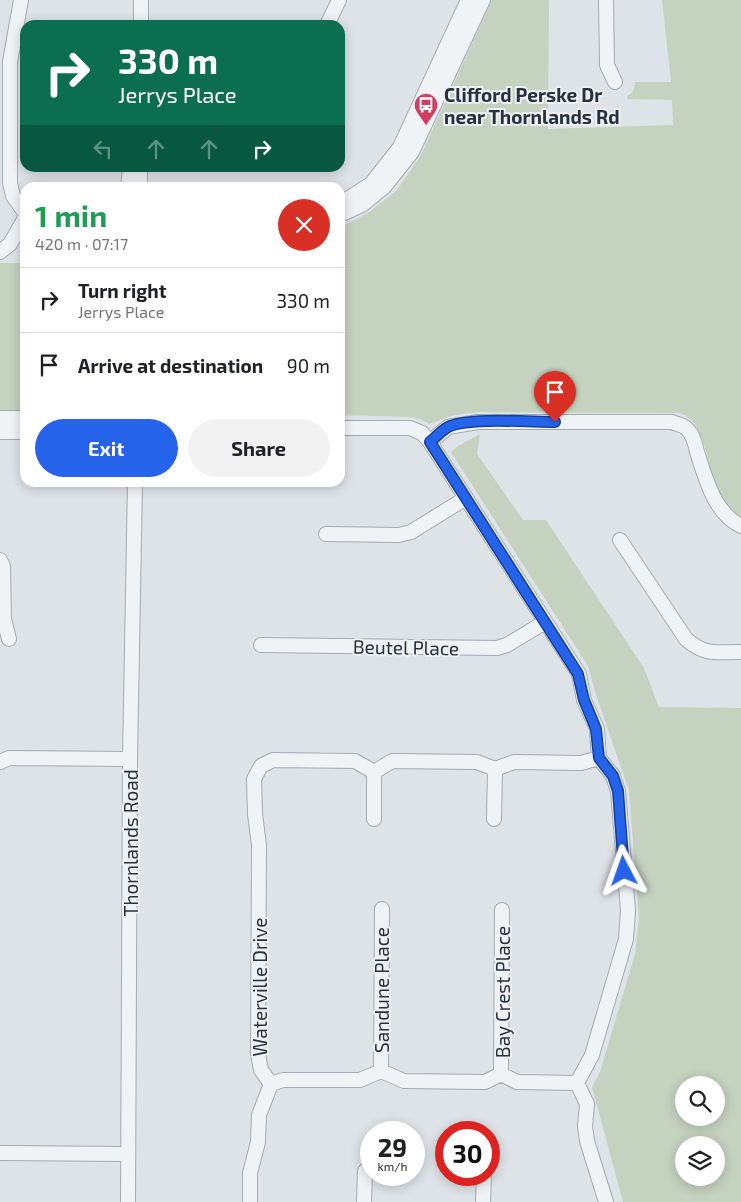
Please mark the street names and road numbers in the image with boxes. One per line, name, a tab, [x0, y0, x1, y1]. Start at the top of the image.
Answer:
street label: Beutel Place	[353, 635, 459, 659]
street label: Thornlands Road	[119, 769, 142, 917]
street label: Waterville Drive	[248, 918, 271, 1056]
street label: Bay Crest Place	[491, 926, 514, 1058]
street label: Sandune Place	[370, 927, 393, 1053]

